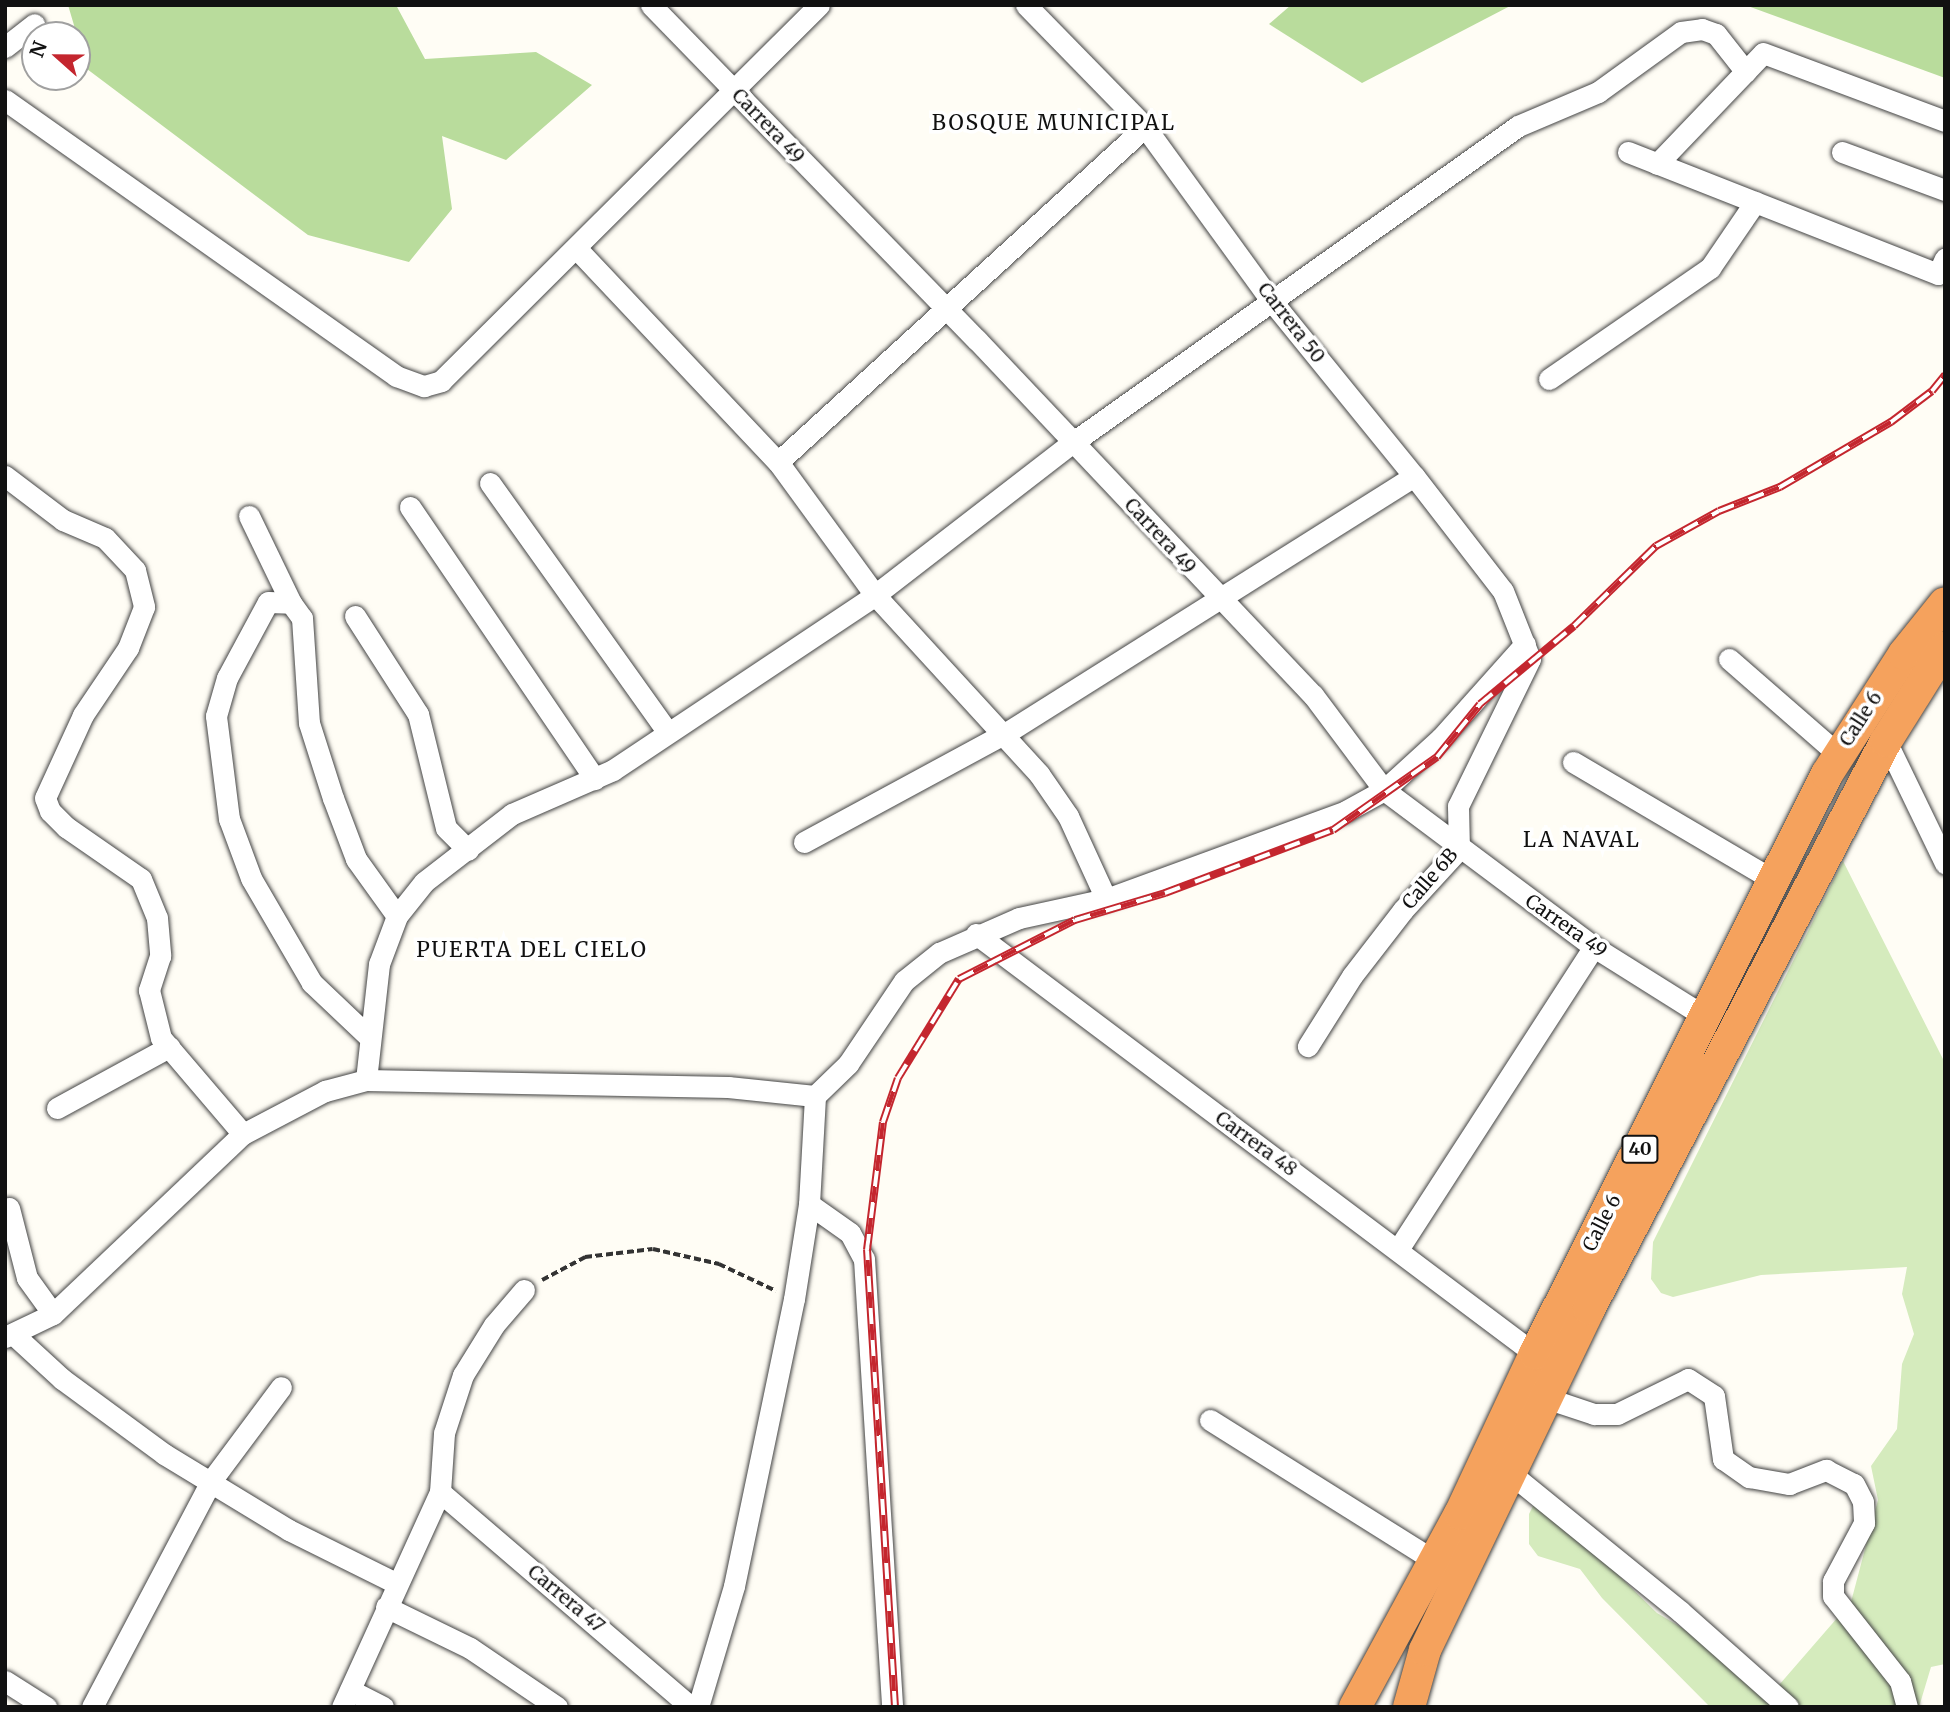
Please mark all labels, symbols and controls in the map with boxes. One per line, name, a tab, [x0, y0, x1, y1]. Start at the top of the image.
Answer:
north arrow	[21, 21, 91, 91]
text: N	[24, 38, 52, 61]
street label: Carrera 49	[727, 84, 809, 168]
district label: BOSQUE MUNICIPAL	[934, 110, 1174, 136]
street label: Carrera 50	[1253, 278, 1329, 368]
street label: Carrera 49	[1119, 494, 1201, 578]
street label: Calle 6	[1835, 687, 1887, 751]
district label: LA NAVAL	[1524, 827, 1640, 853]
street label: Calle 6B	[1397, 844, 1463, 914]
street label: Carrera 49	[1521, 890, 1611, 962]
district label: PUERTA DEL CIELO	[418, 937, 646, 963]
street label: Carrera 48	[1211, 1107, 1301, 1181]
road number: 40	[1621, 1134, 1659, 1164]
street label: Calle 6	[1578, 1191, 1626, 1255]
street label: Carrera 47	[523, 1560, 609, 1638]

